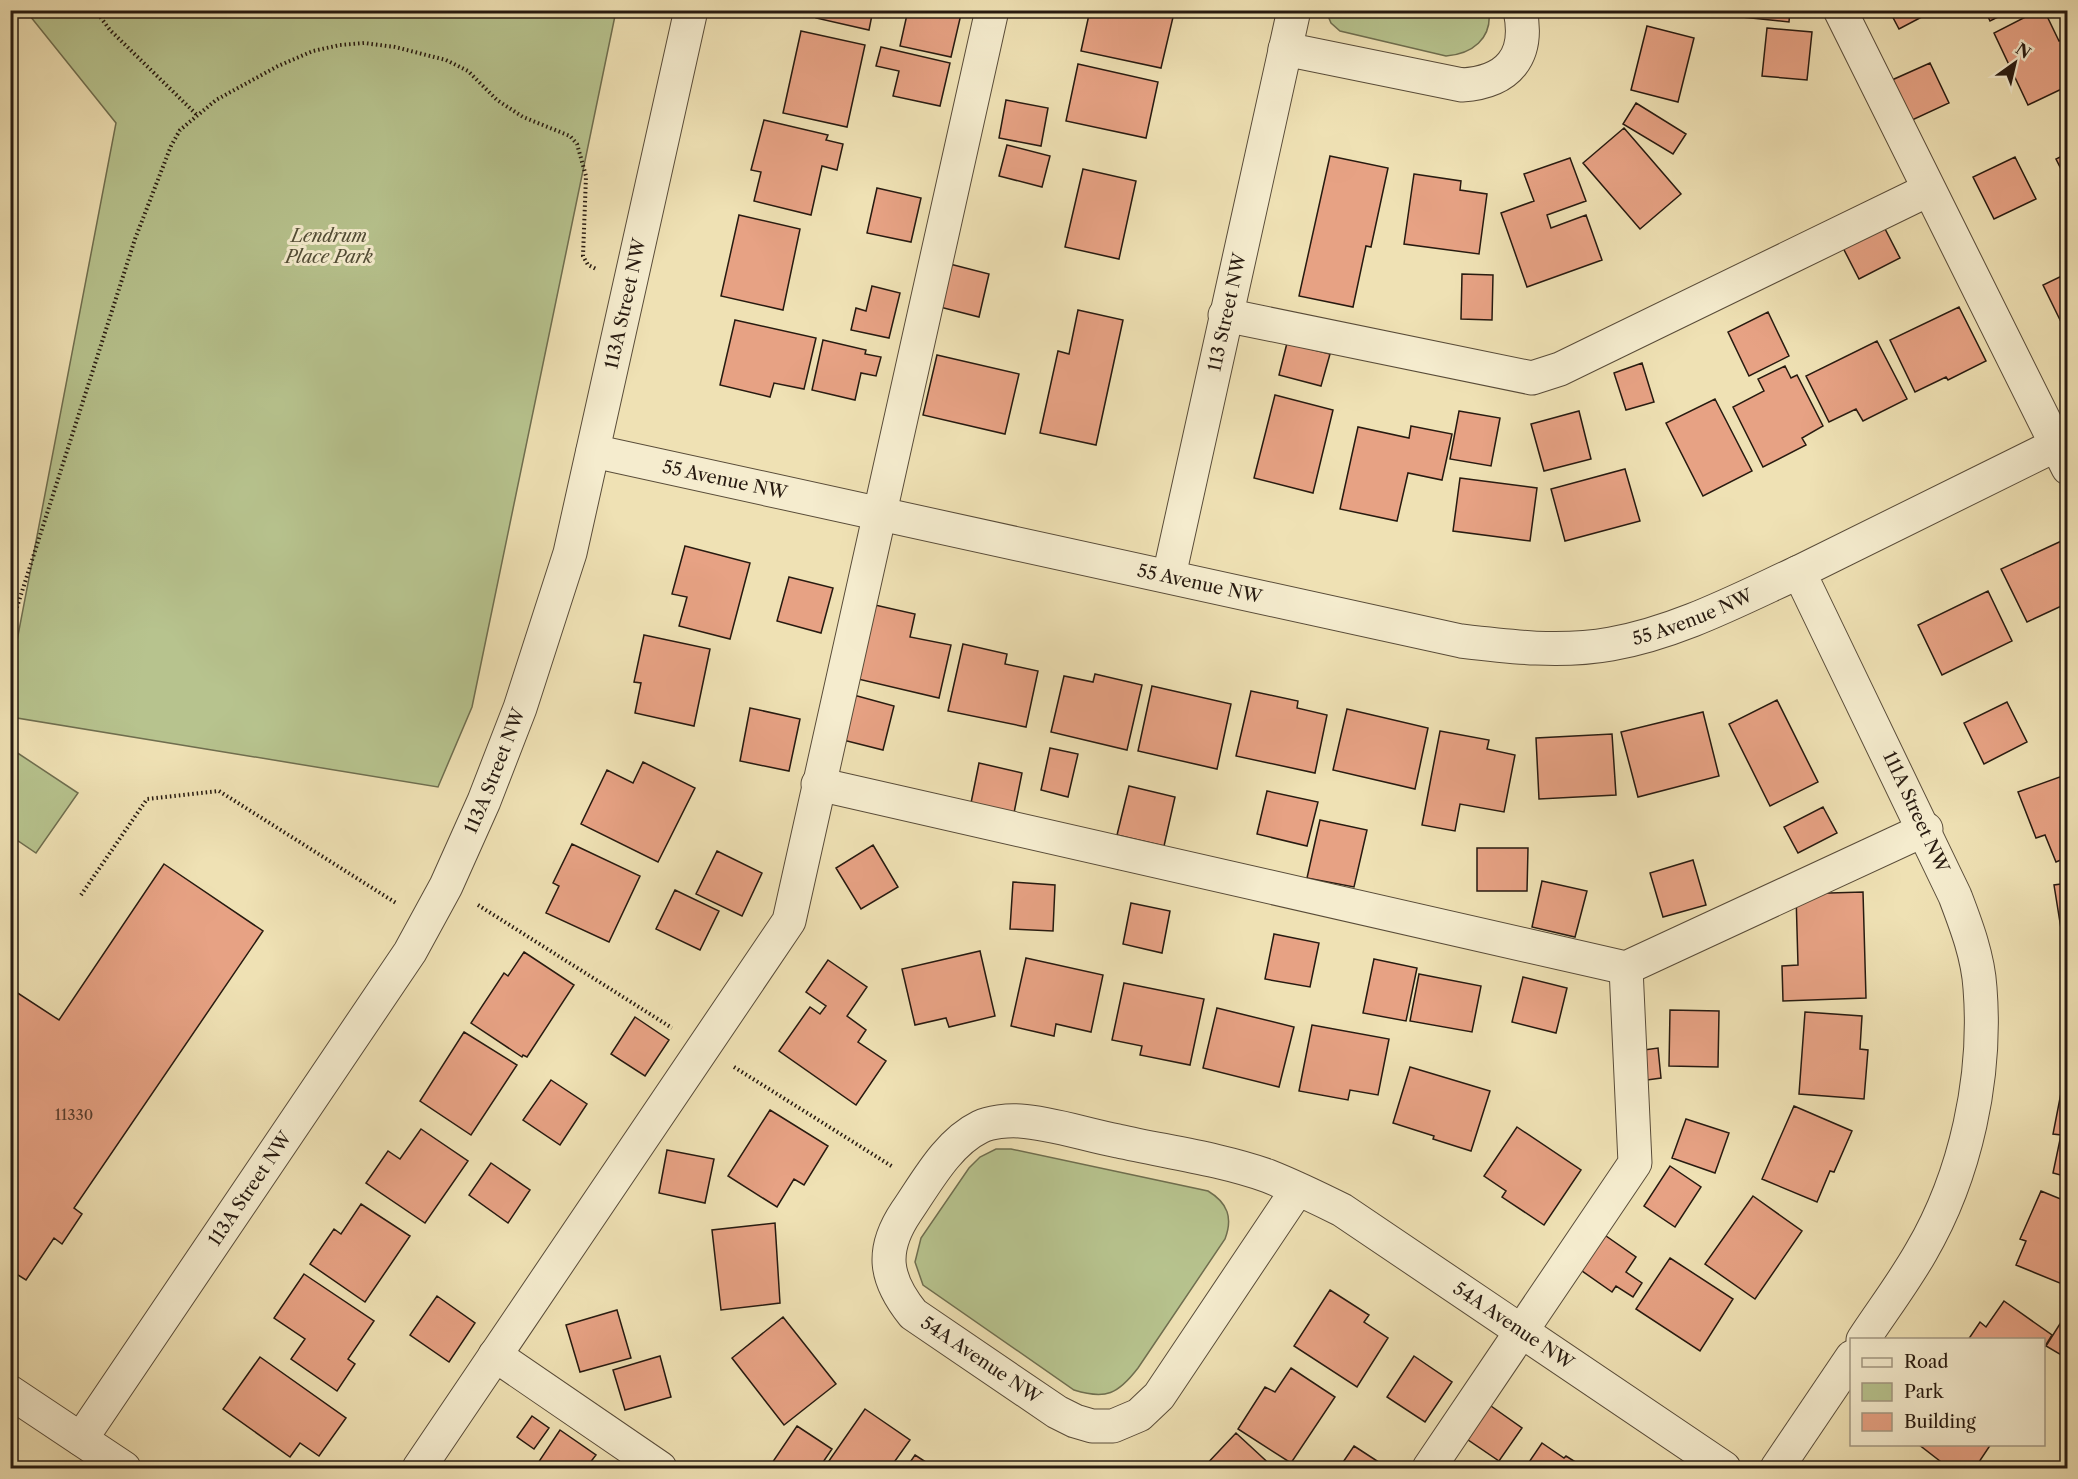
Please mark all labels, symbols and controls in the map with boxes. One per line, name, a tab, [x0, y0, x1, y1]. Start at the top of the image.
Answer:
north arrow	[1985, 33, 2045, 93]
text: N	[2012, 38, 2035, 63]
park label: Lendrum Place Park	[283, 225, 374, 268]
street label: 113A Street NW	[600, 235, 651, 371]
street label: 113 Street NW	[1204, 250, 1251, 373]
street label: 55 Avenue NW	[660, 456, 791, 504]
street label: 55 Avenue NW	[1135, 559, 1265, 608]
street label: 55 Avenue NW	[1630, 584, 1757, 650]
street label: 113A Street NW	[460, 704, 530, 837]
street label: 111A Street NW	[1878, 748, 1954, 877]
house number: 11330	[55, 1105, 93, 1124]
street label: 113A Street NW	[204, 1126, 297, 1250]
street label: 54A Avenue NW	[1449, 1277, 1579, 1375]
street label: 54A Avenue NW	[917, 1312, 1046, 1409]
legend	[1850, 1338, 2045, 1446]
text: Road	[1904, 1351, 1949, 1373]
text: Park	[1904, 1381, 1945, 1403]
text: Building	[1904, 1411, 1976, 1433]

